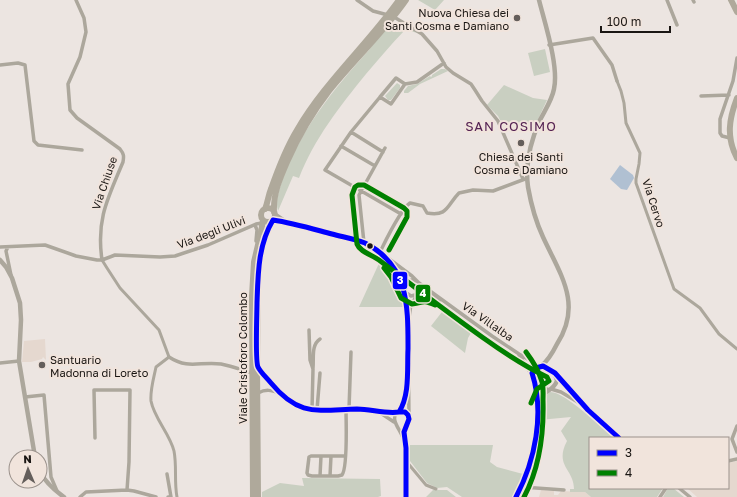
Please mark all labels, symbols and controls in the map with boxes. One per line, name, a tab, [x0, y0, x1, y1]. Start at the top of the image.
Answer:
place label: Nuova Chiesa dei Santi Cosma e Damiano	[385, 6, 509, 32]
scale bar	[601, 8, 670, 34]
marker: Nuova Chiesa dei Santi Cosma e Damiano	[512, 13, 522, 23]
text: 100 m	[607, 14, 641, 29]
district label: SAN COSIMO	[465, 118, 557, 134]
marker: Chiesa dei Santi Cosma e Damiano	[516, 138, 526, 148]
place label: Chiesa dei Santi Cosma e Damiano	[474, 150, 568, 176]
street label: Via Chiuse	[89, 155, 119, 211]
street label: Via Cervo	[640, 177, 668, 229]
street label: Via degli Ulivi	[175, 213, 247, 251]
unlabelled marker	[365, 241, 375, 251]
line badge: 3	[392, 271, 408, 290]
text: 3	[397, 273, 404, 286]
line badge: 4	[415, 284, 431, 303]
text: 4	[420, 286, 427, 299]
street label: Viale Cristoforo Colombo	[236, 292, 249, 424]
street label: Via Villalba	[460, 299, 516, 343]
place label: Santuario Madonna di Loreto	[50, 353, 149, 379]
marker: Santuario Madonna di Loreto	[37, 360, 47, 370]
legend	[589, 437, 729, 489]
text: 3	[625, 445, 632, 460]
north arrow	[8, 449, 48, 489]
text: N	[23, 452, 32, 465]
text: 4	[625, 465, 632, 480]

